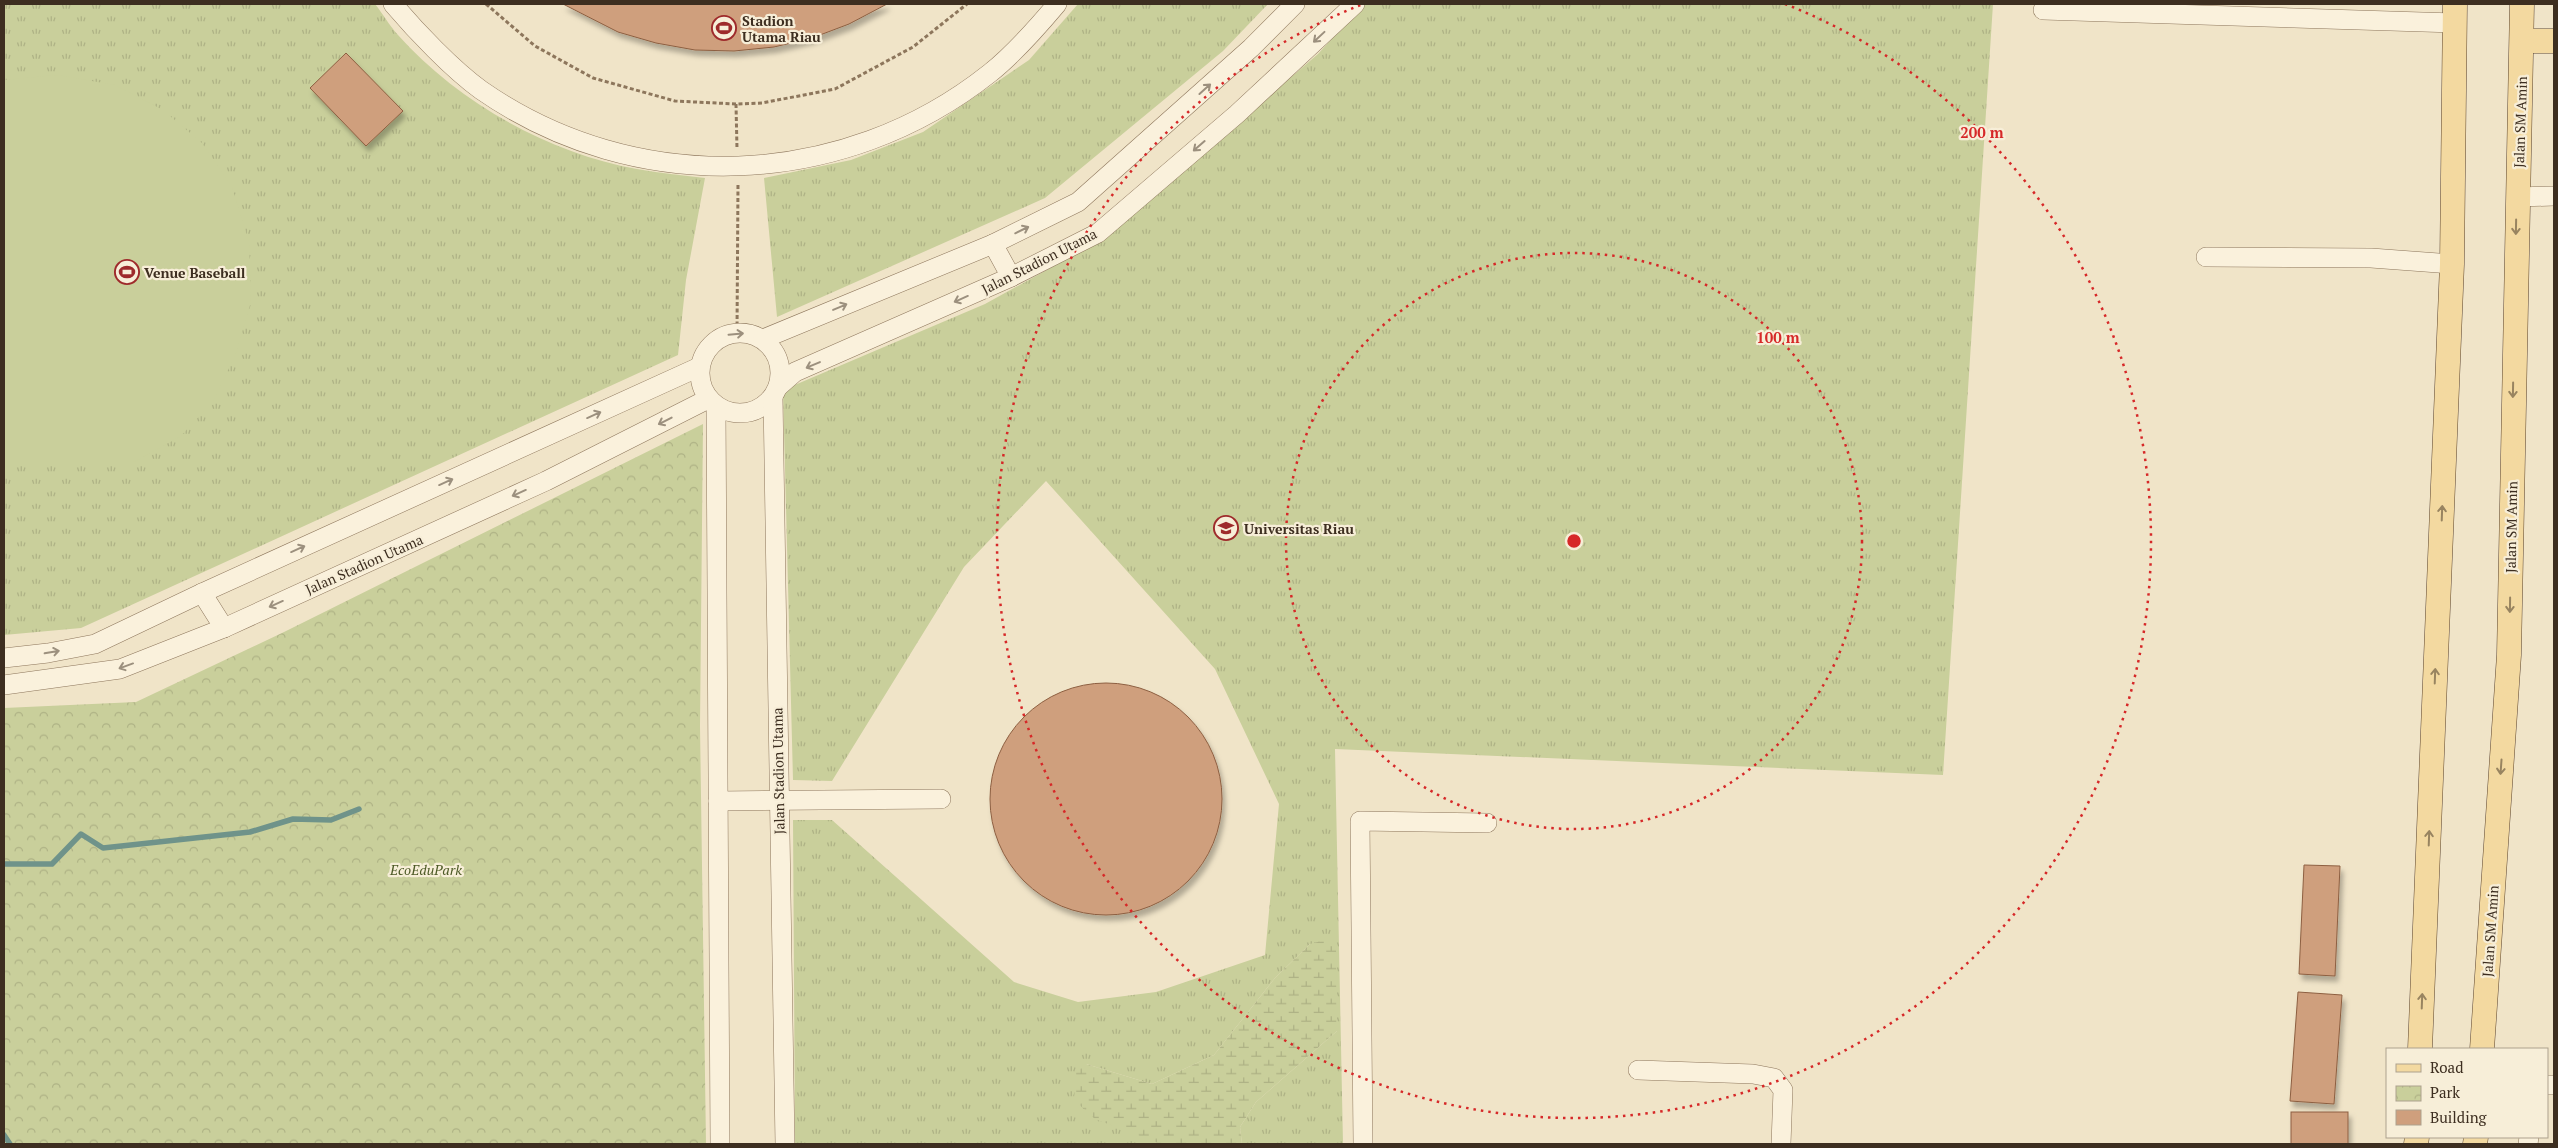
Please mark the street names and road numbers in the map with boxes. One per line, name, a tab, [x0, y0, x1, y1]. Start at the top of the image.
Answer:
street label: Jalan SM Amin	[2509, 75, 2531, 168]
street label: Jalan Stadion Utama	[978, 224, 1100, 298]
street label: Jalan SM Amin	[2501, 480, 2521, 573]
street label: Jalan Stadion Utama	[302, 530, 426, 598]
street label: Jalan Stadion Utama	[767, 707, 789, 835]
street label: Jalan SM Amin	[2477, 884, 2503, 977]

